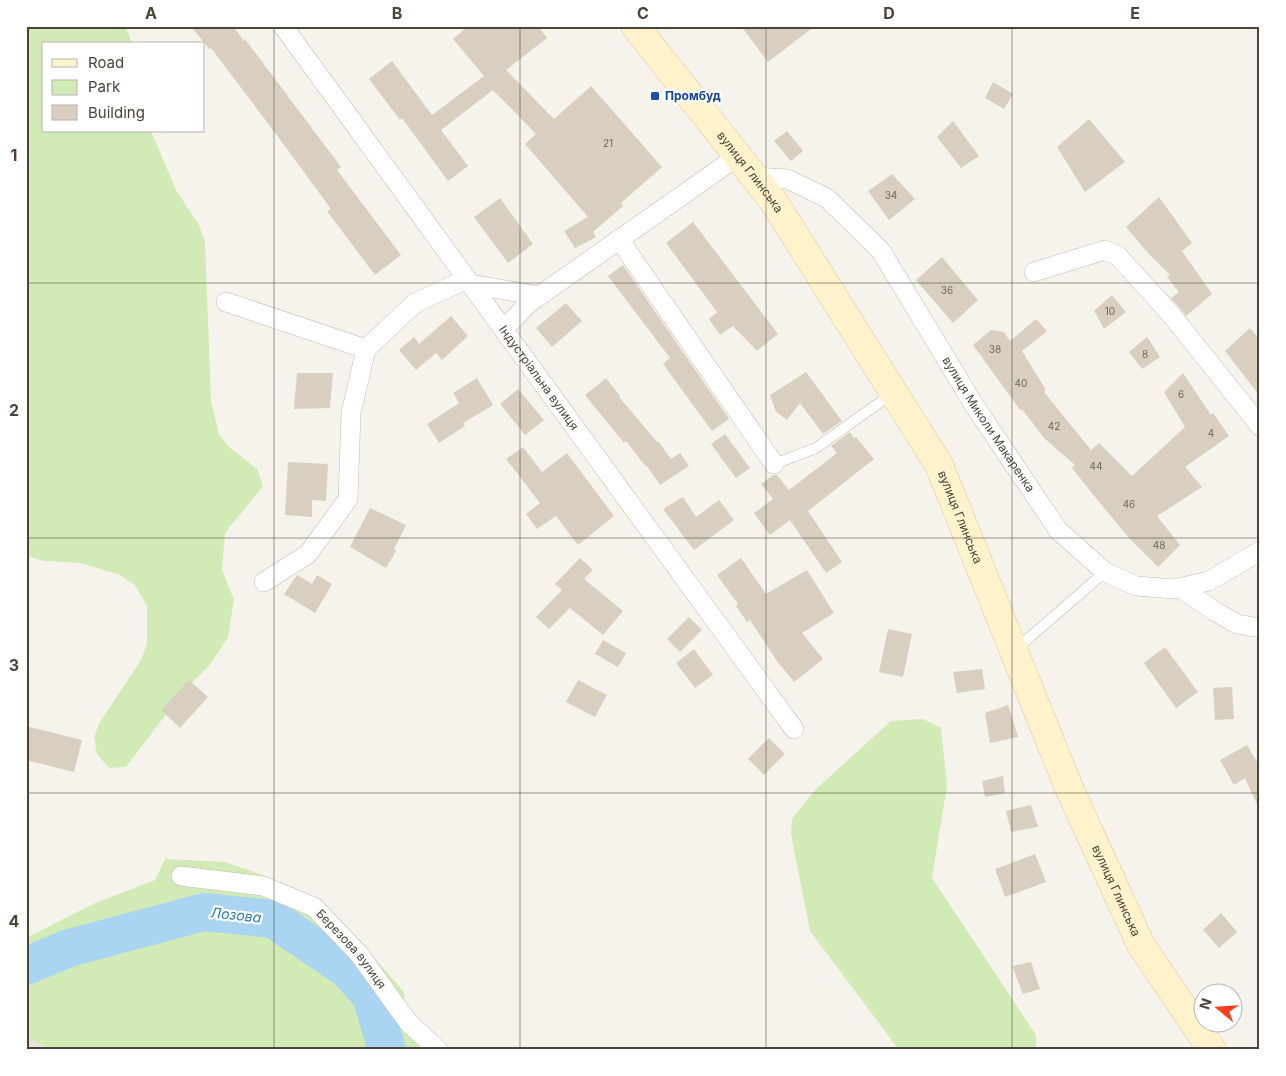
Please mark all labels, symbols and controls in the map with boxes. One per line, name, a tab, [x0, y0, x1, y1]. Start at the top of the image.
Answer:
text: A	[145, 3, 157, 23]
text: B	[392, 3, 402, 23]
text: C	[637, 3, 649, 23]
text: D	[883, 3, 895, 23]
text: E	[1130, 3, 1140, 23]
legend	[42, 42, 205, 132]
text: Road	[88, 53, 124, 72]
text: Park	[88, 77, 121, 96]
place label: Промбуд	[665, 88, 721, 103]
marker: Промбуд	[649, 90, 661, 102]
text: Building	[88, 103, 145, 122]
street label: вулиця Глинська	[714, 128, 787, 215]
house number: 21	[603, 137, 613, 149]
text: 1	[11, 145, 17, 165]
house number: 34	[885, 189, 897, 201]
house number: 36	[941, 284, 953, 296]
house number: 10	[1105, 305, 1115, 317]
street label: Індустріальна вулиця	[496, 322, 582, 433]
house number: 38	[989, 343, 1001, 355]
house number: 8	[1142, 348, 1148, 360]
street label: вулиця Миколи Макаренка	[939, 354, 1038, 495]
house number: 40	[1015, 377, 1027, 389]
house number: 6	[1178, 388, 1184, 400]
text: 2	[9, 400, 19, 420]
house number: 42	[1048, 420, 1060, 432]
house number: 4	[1208, 427, 1214, 439]
house number: 44	[1090, 460, 1102, 472]
street label: вулиця Глинська	[935, 468, 986, 566]
house number: 46	[1123, 498, 1135, 510]
house number: 48	[1153, 539, 1165, 551]
text: 3	[9, 655, 19, 675]
street label: вулиця Глинська	[1089, 842, 1144, 939]
water label: Лозова	[210, 903, 263, 926]
street label: Березова вулиця	[313, 906, 390, 991]
text: 4	[9, 911, 20, 931]
north arrow	[1194, 984, 1244, 1034]
text: N	[1195, 996, 1215, 1012]

